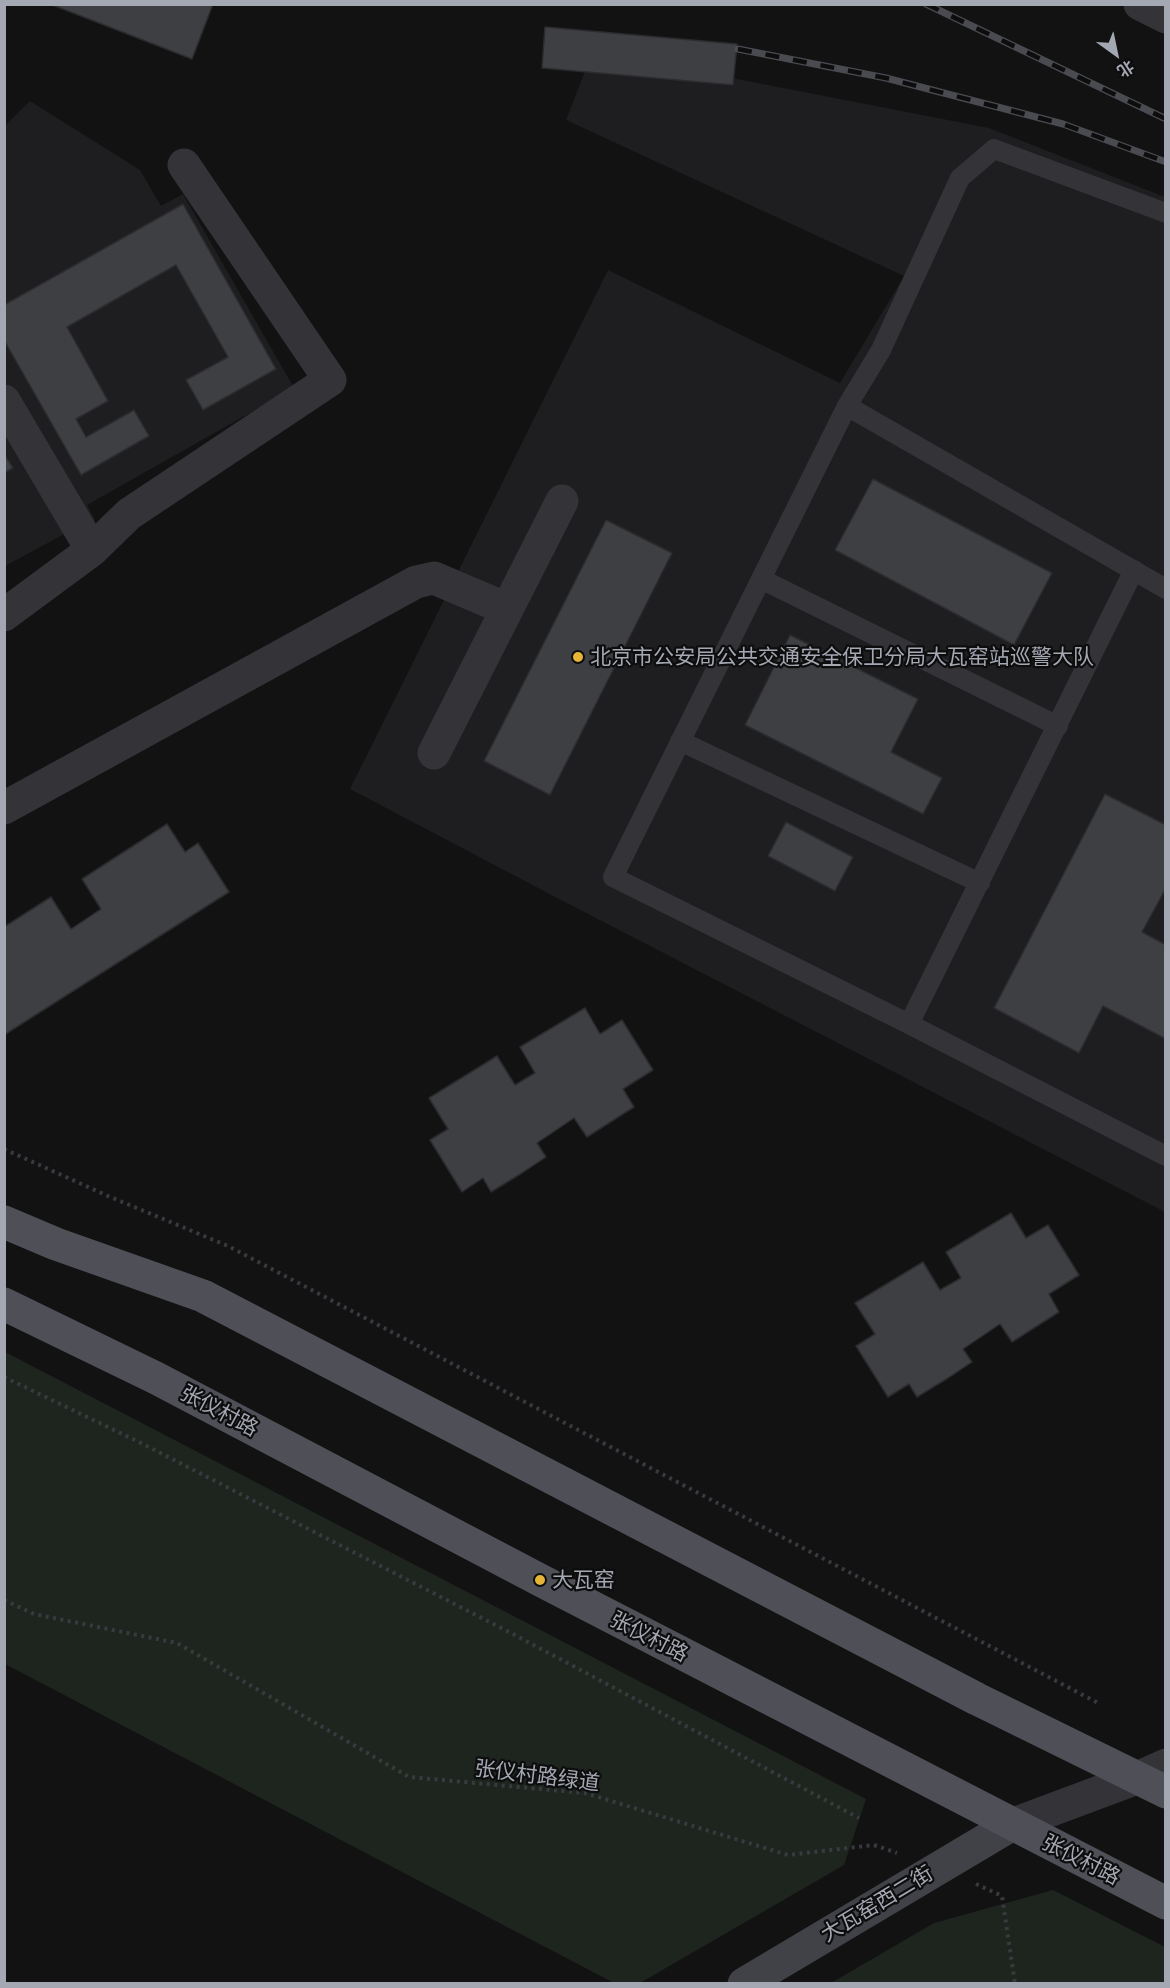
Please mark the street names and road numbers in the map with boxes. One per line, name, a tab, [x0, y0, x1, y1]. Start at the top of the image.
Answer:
street label: 张仪村路	[176, 1380, 262, 1442]
street label: 张仪村路	[606, 1607, 692, 1667]
street label: 张仪村路绿道	[473, 1756, 601, 1796]
street label: 张仪村路	[1038, 1830, 1124, 1890]
street label: 大瓦窑西二街	[817, 1861, 937, 1947]

